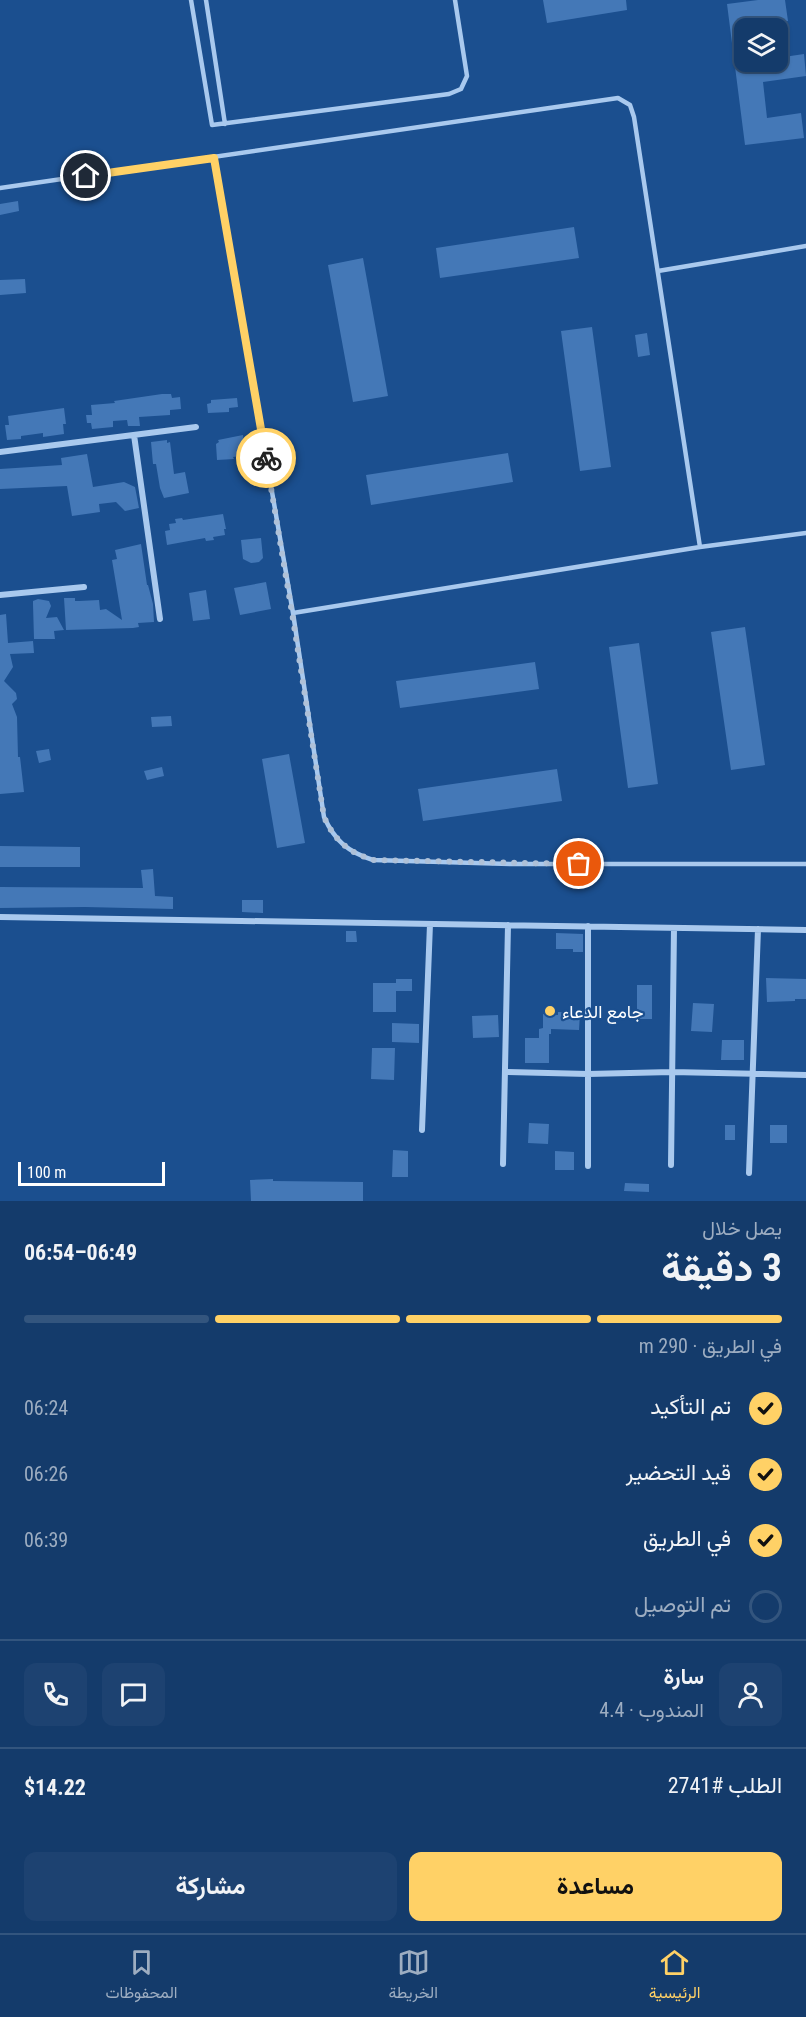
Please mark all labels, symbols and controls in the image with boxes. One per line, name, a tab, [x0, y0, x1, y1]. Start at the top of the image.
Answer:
map controls	[734, 18, 788, 72]
button: layers	[734, 18, 788, 72]
pin	[60, 150, 111, 201]
icon: home	[69, 159, 102, 192]
courier	[236, 428, 296, 488]
icon: bike	[250, 442, 283, 475]
pin	[553, 838, 604, 889]
icon: bag	[562, 847, 595, 880]
place label: جامع الدعاء	[562, 1001, 644, 1024]
marker: جامع الدعاء	[543, 1004, 557, 1018]
scale bar	[18, 1159, 165, 1186]
text: 100 m	[27, 1163, 66, 1182]
text: يصل خلال	[702, 1216, 782, 1240]
text: 06:49–06:54	[24, 1240, 137, 1265]
text: 3 دقيقة	[661, 1245, 782, 1291]
text: في الطريق · 290 m	[639, 1334, 782, 1358]
icon: check	[749, 1392, 782, 1425]
text: تم التأكيد	[650, 1394, 731, 1419]
text: 06:24	[24, 1396, 68, 1420]
icon: check	[749, 1458, 782, 1491]
text: قيد التحضير	[626, 1460, 731, 1485]
text: 06:26	[24, 1462, 68, 1486]
icon: check	[749, 1524, 782, 1557]
text: في الطريق	[643, 1526, 731, 1551]
text: 06:39	[24, 1528, 68, 1552]
text: تم التوصيل	[634, 1592, 731, 1617]
button: phone	[24, 1663, 87, 1726]
button: chat	[102, 1663, 165, 1726]
button: person	[719, 1663, 782, 1726]
text: سارة	[663, 1664, 704, 1689]
text: المندوب · 4.4	[599, 1698, 704, 1722]
text: الطلب #2741	[668, 1773, 782, 1798]
text: $14.22	[24, 1775, 86, 1800]
button: مشاركة	[24, 1852, 397, 1921]
button: مساعدة	[409, 1852, 782, 1921]
tab: المحفوظات	[105, 1946, 178, 2007]
tab: الخريطة	[388, 1946, 438, 2007]
tab: الرئيسية	[649, 1946, 701, 2007]

